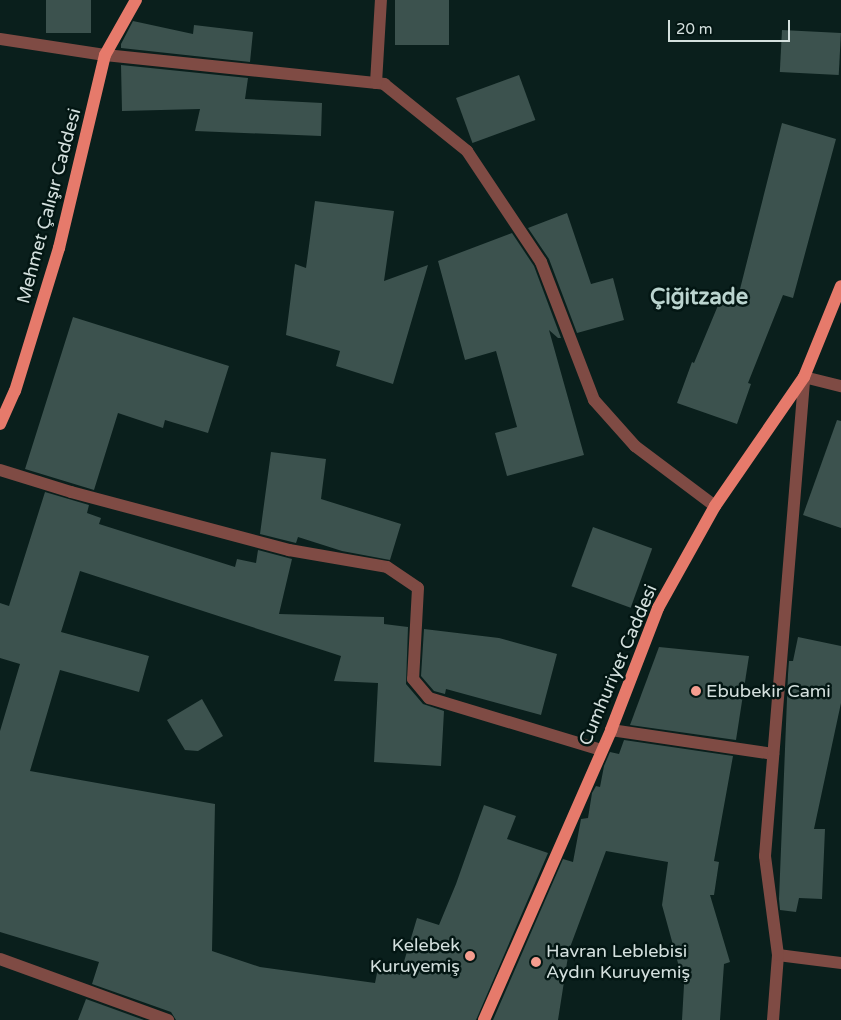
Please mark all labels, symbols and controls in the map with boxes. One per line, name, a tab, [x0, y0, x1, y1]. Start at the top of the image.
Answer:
scale bar	[671, 10, 794, 42]
text: 20 m	[676, 20, 713, 38]
street label: Mehmet Çalışır Caddesi	[12, 106, 86, 306]
district label: Çiğitzade	[650, 285, 748, 311]
street label: Cumhuriyet Caddesi	[574, 581, 662, 749]
place label: Ebubekir Cami	[706, 680, 831, 702]
marker: Ebubekir Cami	[690, 685, 702, 697]
place label: Kelebek Kuruyemiş	[370, 935, 460, 978]
place label: Havran Leblebisi Aydın Kuruyemiş	[546, 941, 690, 984]
marker: Kelebek Kuruyemiş	[464, 950, 476, 962]
marker: Havran Leblebisi Aydın Kuruyemiş	[530, 956, 542, 968]

